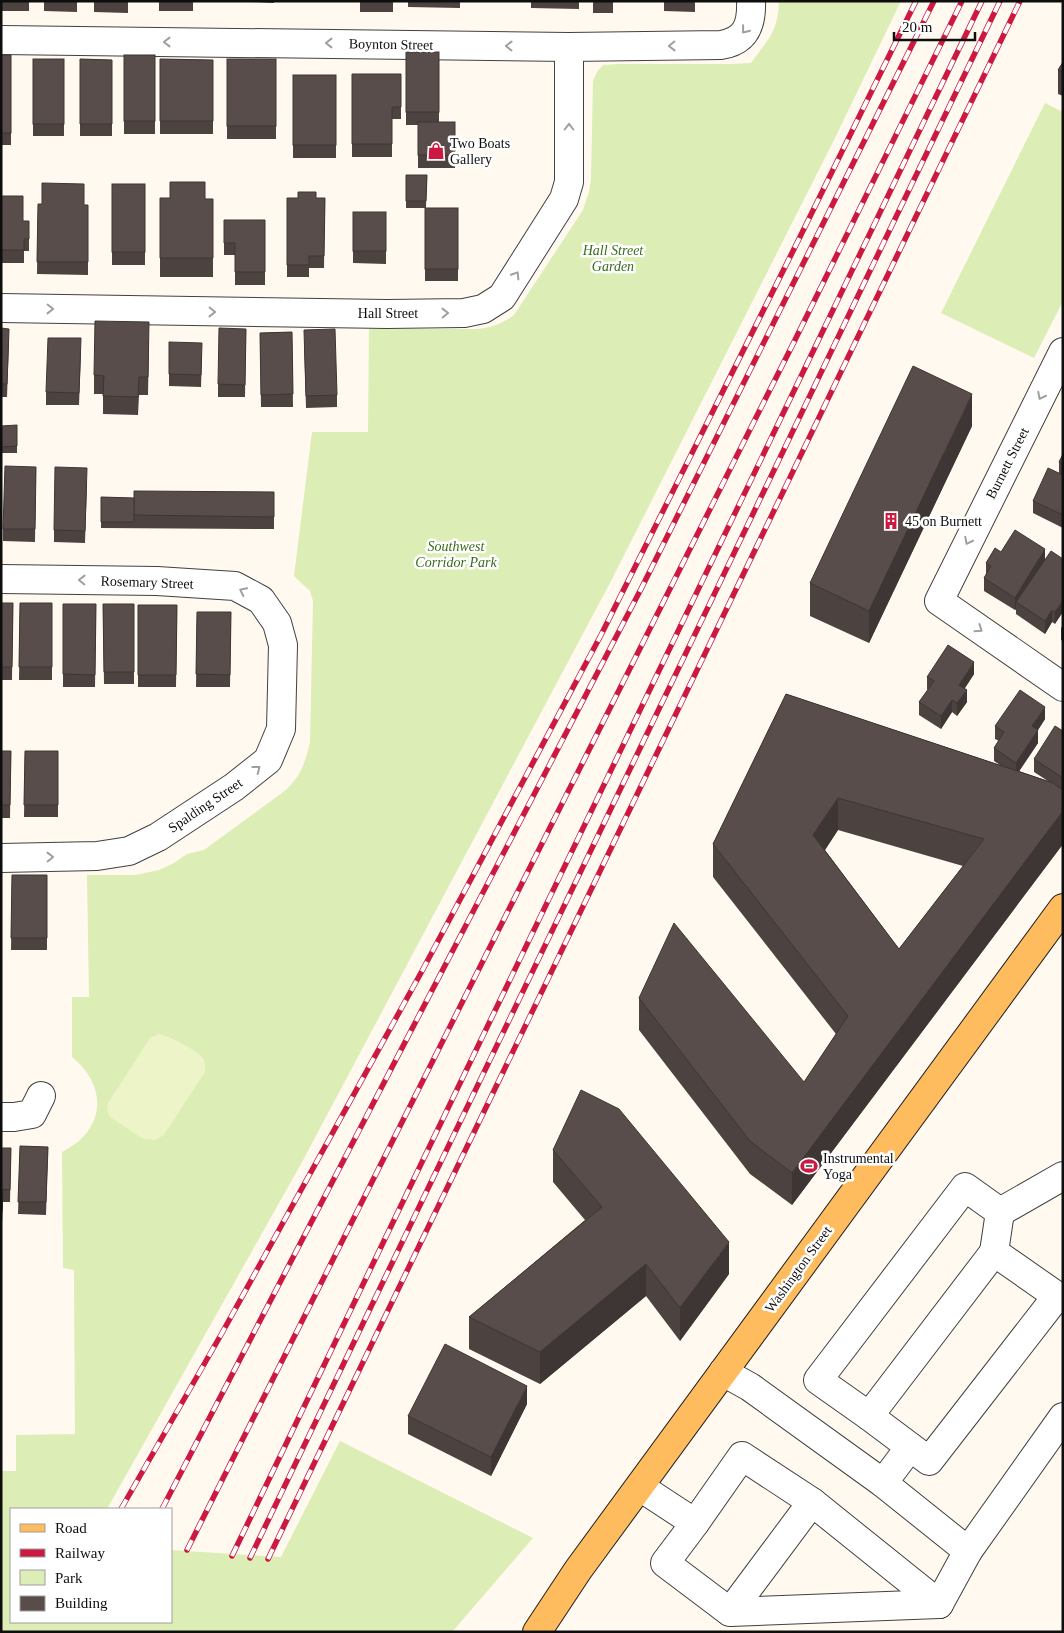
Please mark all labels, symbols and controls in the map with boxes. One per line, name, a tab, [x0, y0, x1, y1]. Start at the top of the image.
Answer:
scale bar	[894, 10, 975, 42]
text: 20 m	[902, 19, 933, 35]
one-way arrow	[742, 24, 751, 33]
street label: Boynton Street	[349, 36, 433, 53]
one-way arrow	[163, 37, 170, 47]
one-way arrow	[325, 38, 333, 48]
one-way arrow	[505, 40, 513, 51]
one-way arrow	[668, 40, 676, 51]
one-way arrow	[564, 123, 574, 131]
place label: Two Boats Gallery	[450, 136, 510, 167]
shop icon: Two Boats Gallery	[426, 141, 446, 161]
park label: Hall Street Garden	[582, 243, 644, 274]
one-way arrow	[510, 271, 519, 281]
one-way arrow	[46, 304, 54, 314]
street label: Hall Street	[358, 306, 418, 321]
one-way arrow	[209, 307, 217, 317]
one-way arrow	[442, 308, 449, 318]
one-way arrow	[1037, 391, 1047, 400]
street label: Burnett Street	[983, 425, 1032, 501]
building icon: 45 on Burnett	[881, 511, 901, 531]
place label: 45 on Burnett	[905, 514, 982, 529]
one-way arrow	[965, 536, 975, 545]
park label: Southwest Corridor Park	[415, 539, 497, 570]
street label: Rosemary Street	[100, 573, 194, 592]
one-way arrow	[77, 575, 85, 585]
one-way arrow	[239, 586, 248, 597]
one-way arrow	[973, 623, 983, 632]
one-way arrow	[251, 766, 260, 774]
street label: Spalding Street	[165, 775, 245, 836]
one-way arrow	[46, 852, 54, 862]
place label: Instrumental Yoga	[823, 1151, 894, 1182]
sports icon: Instrumental Yoga	[799, 1156, 819, 1176]
street label: Washington Street	[762, 1223, 835, 1315]
legend	[10, 1508, 172, 1623]
text: Road	[55, 1520, 87, 1536]
text: Railway	[55, 1545, 105, 1561]
text: Park	[55, 1570, 83, 1586]
text: Building	[55, 1595, 108, 1611]

